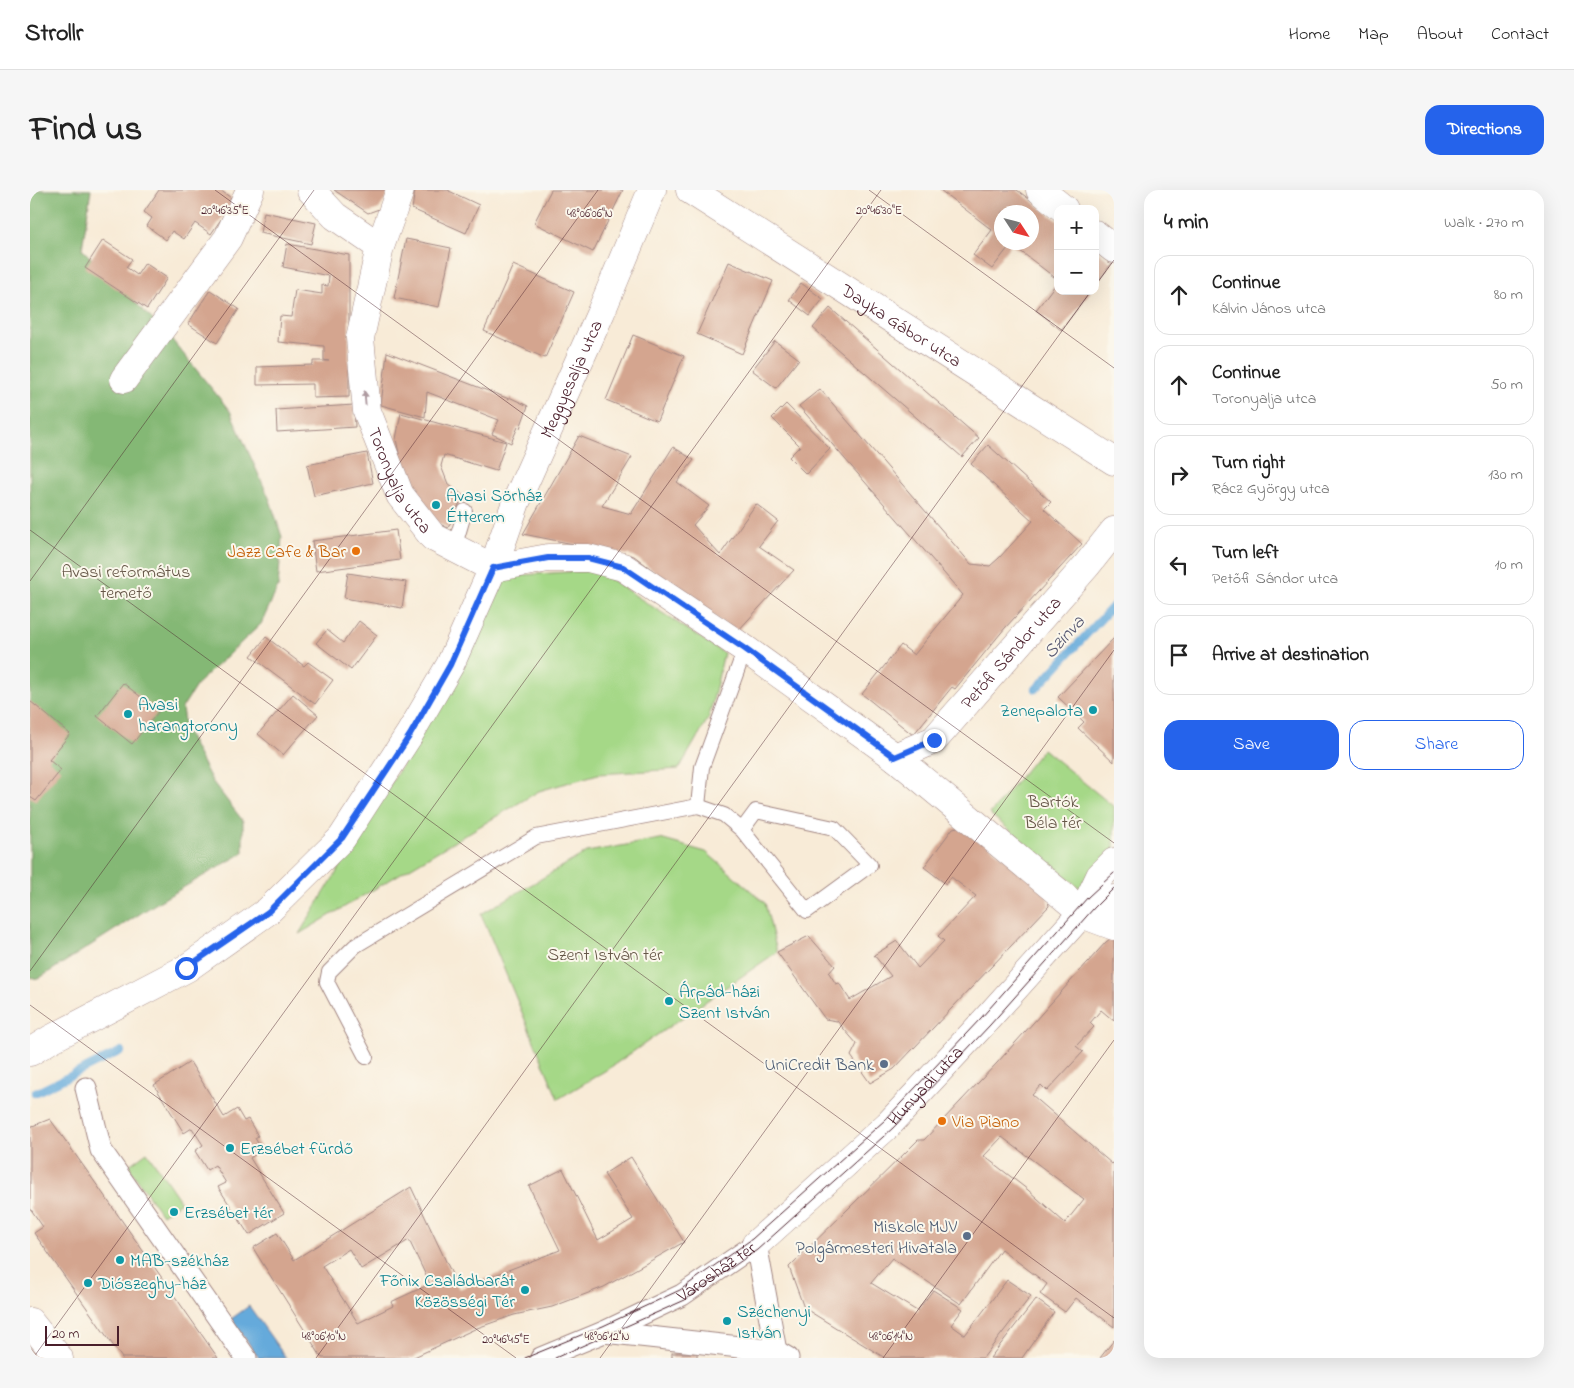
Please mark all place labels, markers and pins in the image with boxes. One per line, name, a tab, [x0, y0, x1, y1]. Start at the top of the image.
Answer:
place label: Avasi Sörház Étterem	[446, 484, 543, 531]
marker: Avasi Sörház Étterem	[430, 499, 442, 511]
place label: Jazz Cafe & Bar	[227, 540, 346, 566]
marker: Jazz Cafe & Bar	[350, 545, 362, 557]
place label: Avasi harangtorony	[138, 693, 238, 741]
place label: Zenepalota	[1000, 699, 1083, 725]
marker: Zenepalota	[1087, 704, 1099, 716]
marker: Avasi harangtorony	[122, 708, 134, 720]
place label: Árpád-házi Szent István	[679, 980, 770, 1027]
marker: Árpád-házi Szent István	[663, 995, 675, 1007]
place label: UniCredit Bank	[764, 1053, 874, 1079]
marker: UniCredit Bank	[878, 1058, 890, 1070]
place label: Via Piano	[951, 1110, 1019, 1136]
marker: Via Piano	[936, 1115, 948, 1127]
place label: Erzsébet fürdő	[240, 1137, 353, 1163]
marker: Erzsébet fürdő	[224, 1142, 236, 1154]
place label: Erzsébet tér	[184, 1201, 273, 1227]
marker: Erzsébet tér	[168, 1206, 180, 1218]
place label: Miskolc MJV Polgármesteri Hivatala	[796, 1215, 958, 1263]
marker: Miskolc MJV Polgármesteri Hivatala	[961, 1230, 973, 1242]
place label: MAB-székház	[130, 1249, 229, 1275]
marker: MAB-székház	[114, 1254, 126, 1266]
place label: Főnix Családbarát Közösségi Tér	[379, 1269, 515, 1317]
place label: Diószeghy-ház	[97, 1272, 207, 1299]
marker: Diószeghy-ház	[82, 1277, 94, 1289]
marker: Főnix Családbarát Közösségi Tér	[519, 1284, 531, 1296]
place label: Széchenyi István	[737, 1300, 811, 1347]
marker: Széchenyi István	[721, 1315, 733, 1327]

